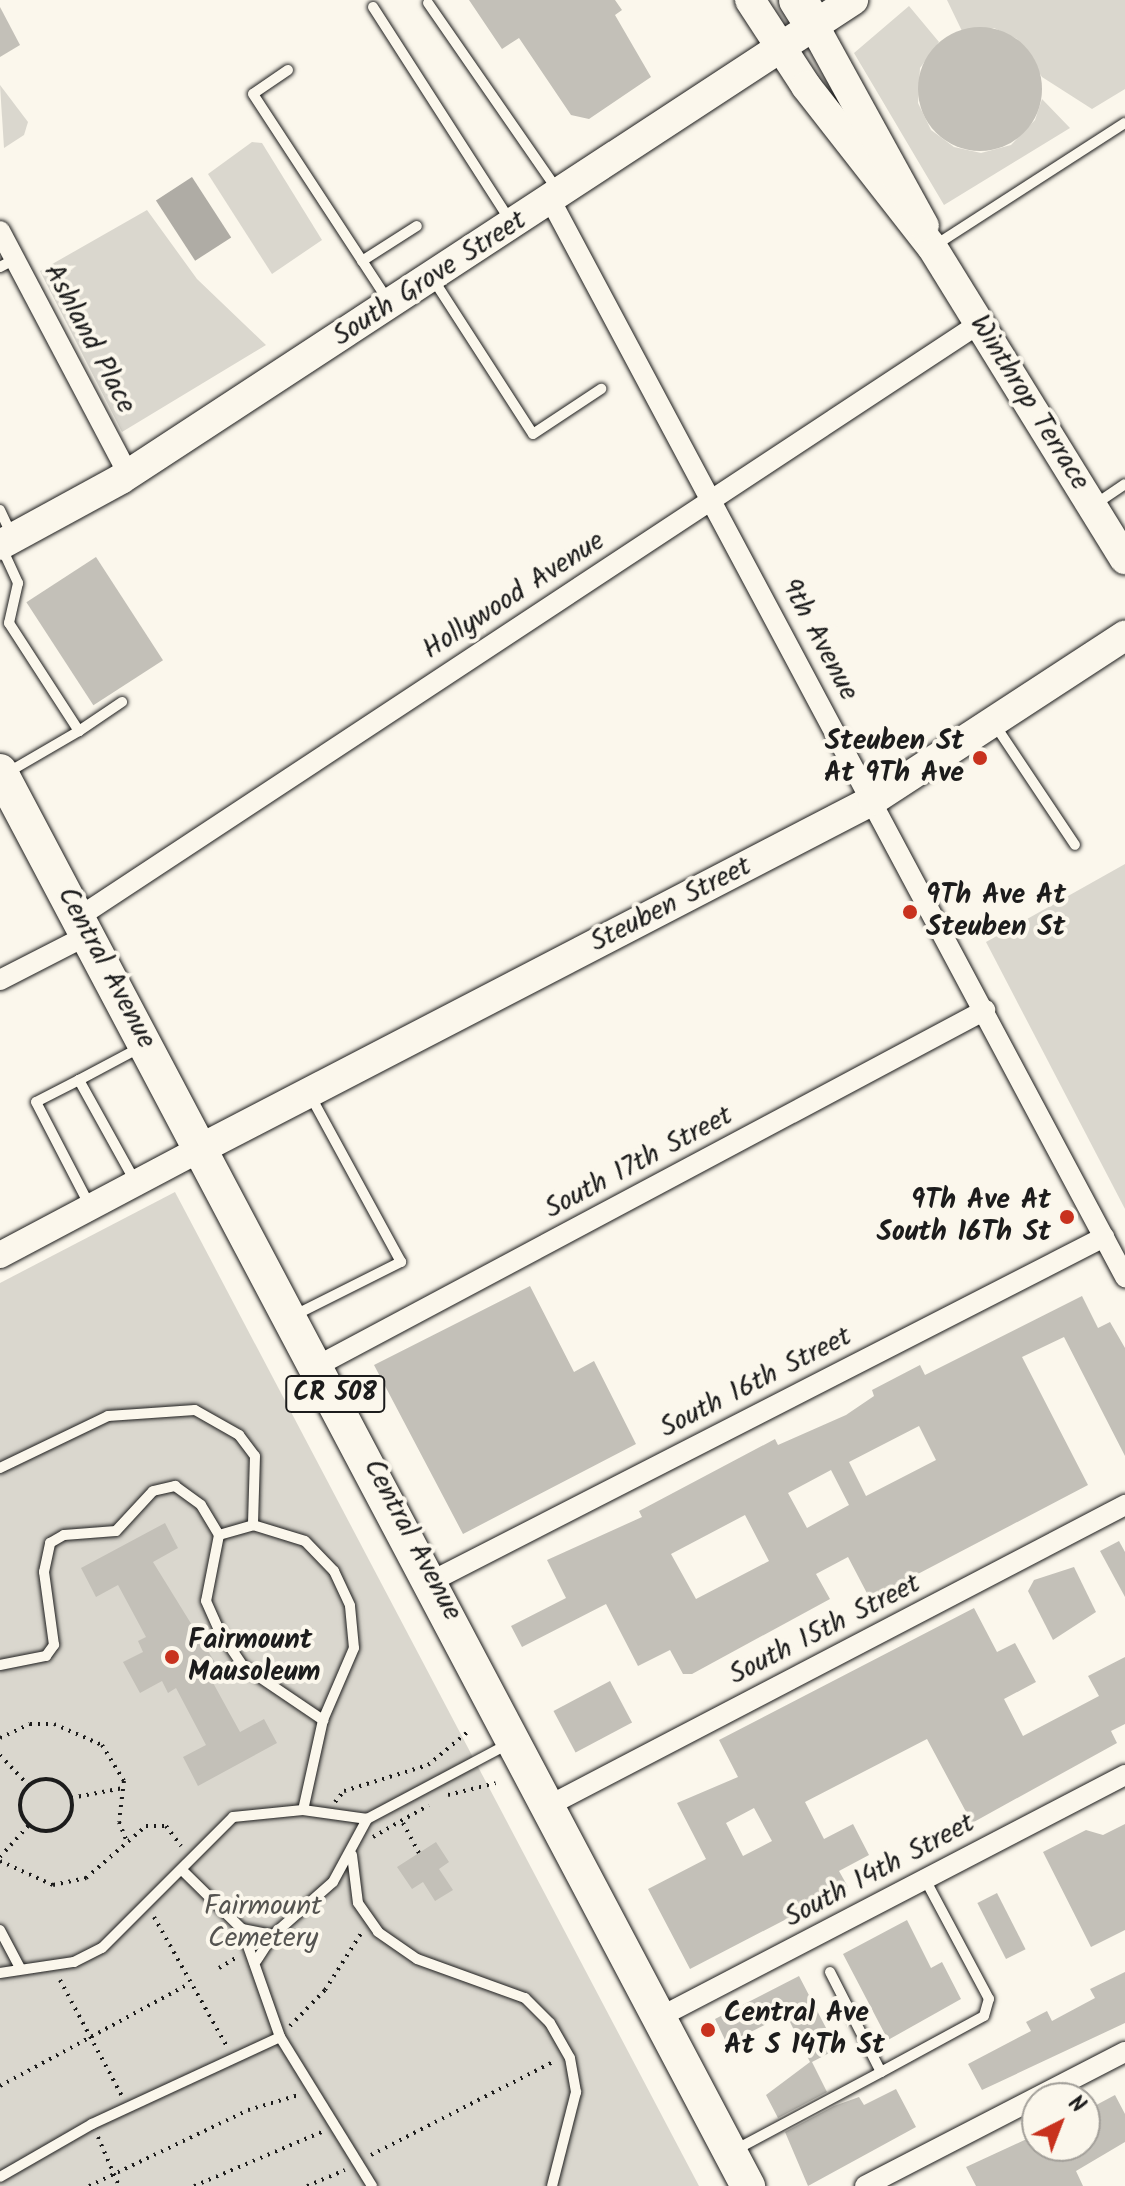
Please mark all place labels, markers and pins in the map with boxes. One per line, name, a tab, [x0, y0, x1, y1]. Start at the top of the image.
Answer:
place label: Steuben St At 9Th Ave	[824, 725, 964, 791]
marker: Steuben St At 9Th Ave	[971, 749, 989, 767]
place label: 9Th Ave At Steuben St	[926, 879, 1066, 945]
marker: 9Th Ave At Steuben St	[901, 903, 919, 921]
place label: 9Th Ave At South 16Th St	[877, 1184, 1051, 1250]
marker: 9Th Ave At South 16Th St	[1058, 1208, 1076, 1226]
place label: Fairmount Mausoleum	[188, 1624, 321, 1690]
marker: Fairmount Mausoleum	[163, 1648, 181, 1666]
place label: Central Ave At S 14Th St	[724, 1997, 885, 2063]
marker: Central Ave At S 14Th St	[699, 2021, 717, 2039]

